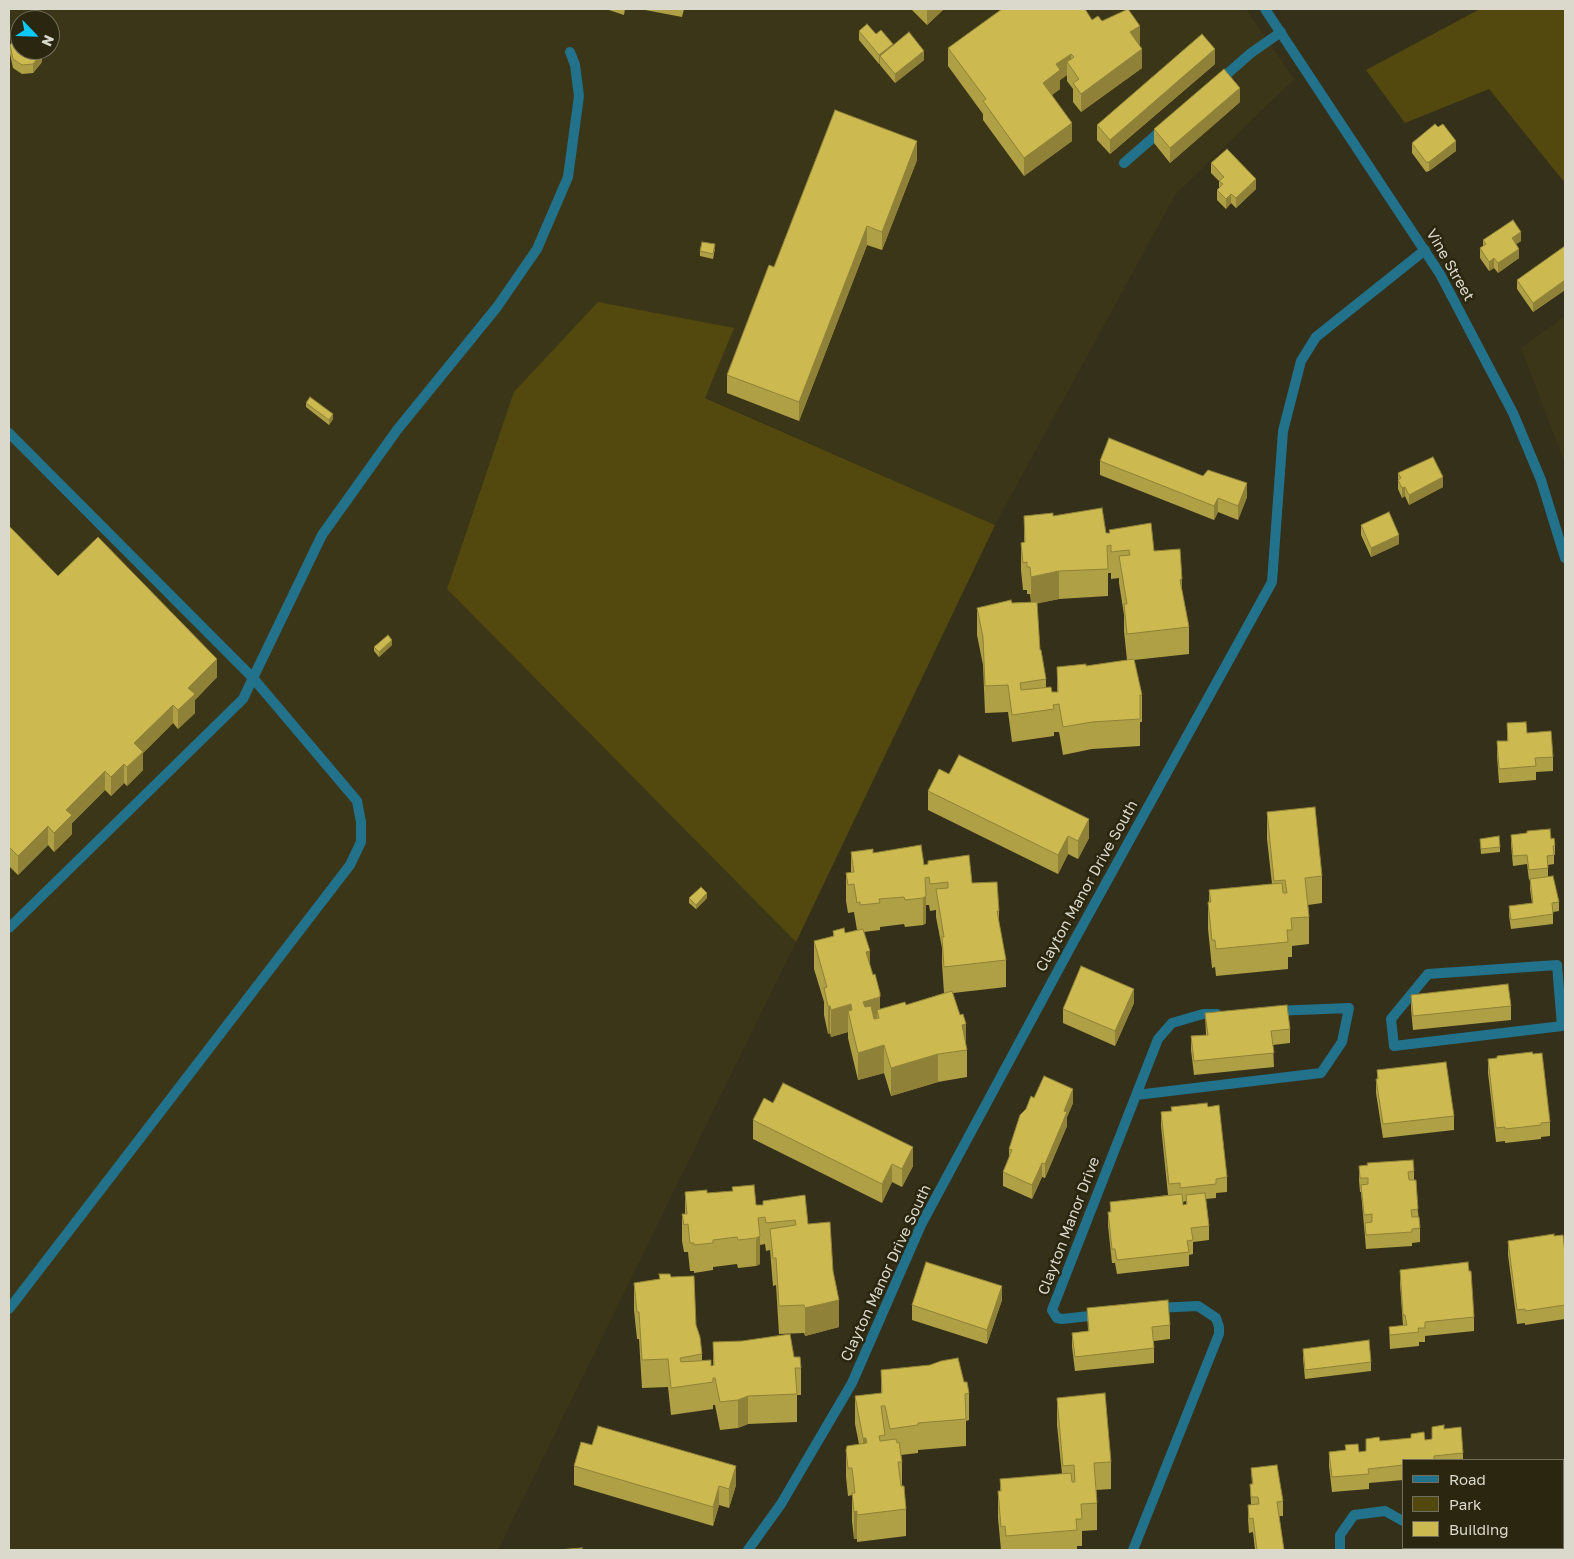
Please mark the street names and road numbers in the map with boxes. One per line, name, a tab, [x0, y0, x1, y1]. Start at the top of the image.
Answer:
street label: Vine Street	[1422, 226, 1478, 304]
street label: Clayton Manor Drive South	[1032, 797, 1142, 975]
street label: Clayton Manor Drive	[1034, 1154, 1104, 1298]
street label: Clayton Manor Drive South	[837, 1182, 935, 1364]

